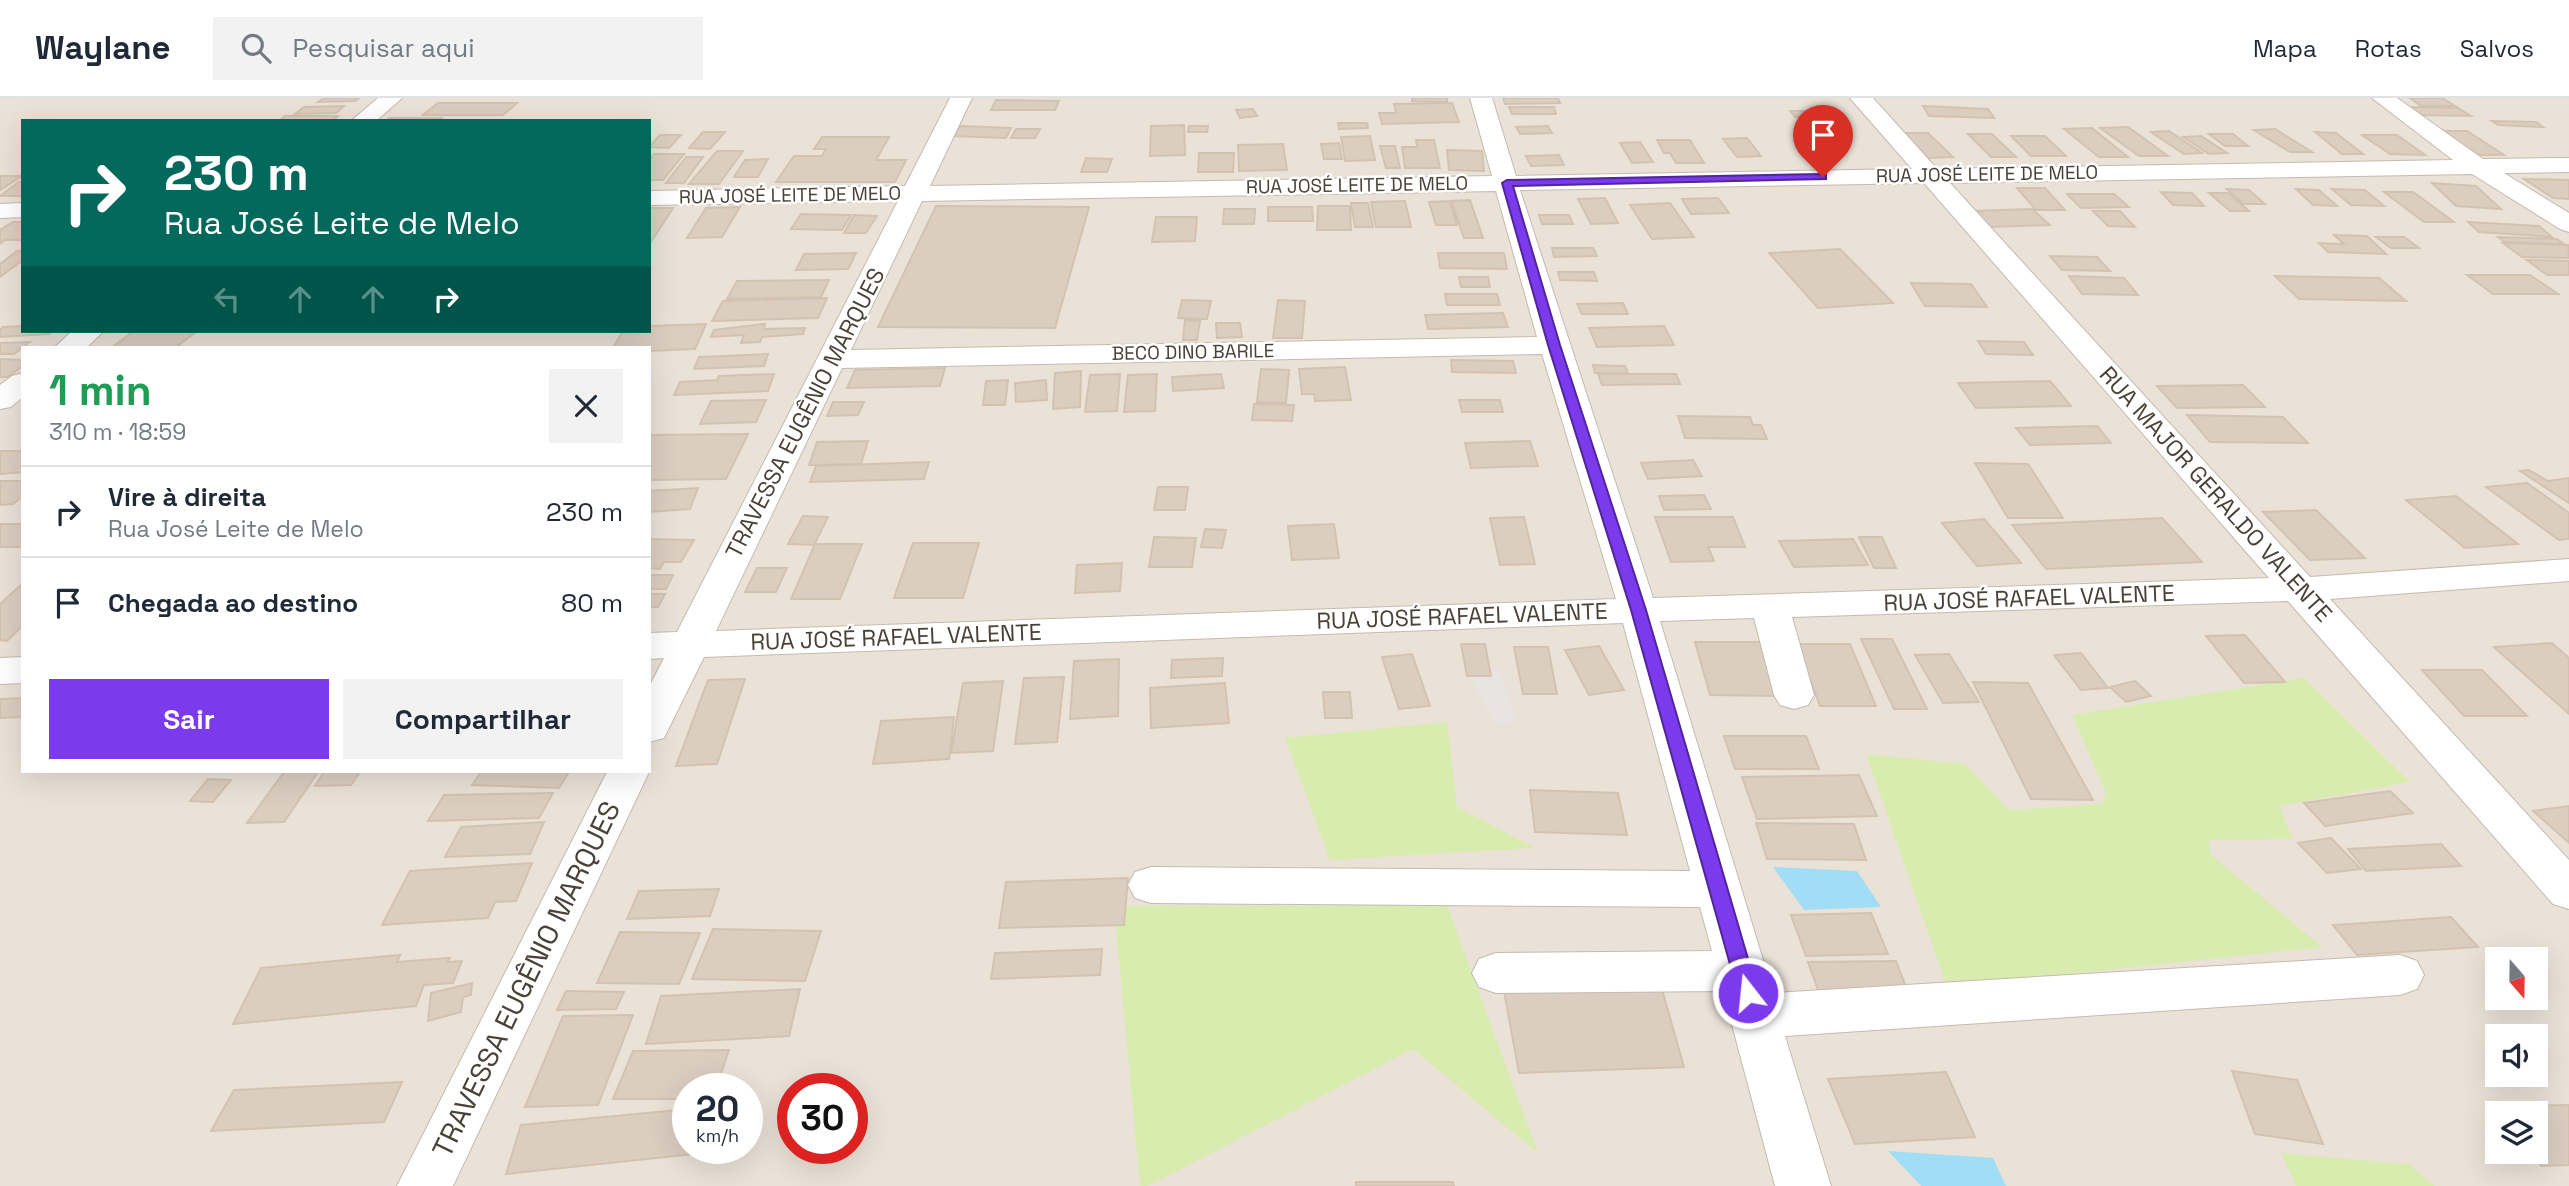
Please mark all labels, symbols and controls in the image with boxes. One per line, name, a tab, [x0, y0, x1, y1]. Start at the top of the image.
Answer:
search box	[213, 17, 703, 80]
text: Waylane	[35, 27, 171, 69]
icon: search	[237, 29, 275, 67]
text: Pesquisar aqui	[293, 31, 475, 65]
text: Mapa	[2253, 33, 2317, 64]
text: Rotas	[2355, 33, 2422, 64]
text: Salvos	[2460, 33, 2534, 64]
pin	[1793, 105, 1853, 177]
icon: arrive	[1804, 116, 1842, 154]
text: 230 m	[164, 142, 309, 204]
icon: right	[49, 147, 140, 238]
street label: RUA JOSÉ LEITE DE MELO	[1876, 160, 2098, 188]
street label: RUA JOSÉ LEITE DE MELO	[1246, 171, 1468, 199]
street label: RUA JOSÉ LEITE DE MELO	[679, 181, 901, 209]
text: Rua José Leite de Melo	[164, 203, 520, 243]
street label: TRAVESSA EUGÊNIO MARQUES	[719, 263, 891, 563]
icon: left	[208, 280, 246, 318]
icon: ahead	[281, 280, 319, 318]
icon: ahead	[354, 280, 392, 318]
icon: right	[427, 280, 465, 318]
street label: BECO DINO BARILE	[1111, 338, 1275, 366]
street label: RUA MAJOR GERALDO VALENTE	[2093, 360, 2339, 628]
text: 1 min	[49, 364, 152, 417]
button: close	[549, 369, 623, 443]
text: 310 m · 18:59	[49, 417, 186, 447]
text: Vire à direita	[108, 480, 266, 514]
icon: right	[49, 493, 87, 531]
text: 230 m	[546, 495, 623, 529]
text: Rua José Leite de Melo	[108, 514, 364, 544]
street label: RUA JOSÉ RAFAEL VALENTE	[1883, 578, 2175, 618]
icon: arrive	[49, 584, 87, 622]
text: Chegada ao destino	[108, 586, 358, 620]
text: 80 m	[561, 586, 623, 620]
street label: RUA JOSÉ RAFAEL VALENTE	[1316, 596, 1608, 636]
street label: RUA JOSÉ RAFAEL VALENTE	[750, 617, 1042, 657]
button: Sair	[49, 679, 329, 759]
button: Compartilhar	[343, 679, 623, 759]
street label: TRAVESSA EUGÊNIO MARQUES	[424, 795, 628, 1163]
north arrow	[2485, 947, 2548, 1010]
map controls	[2485, 947, 2548, 1164]
position arrow	[1711, 956, 1785, 1030]
button: sound	[2485, 1024, 2548, 1087]
speed limit sign: 30	[777, 1073, 868, 1164]
text: 20	[696, 1087, 739, 1131]
button: layers	[2485, 1101, 2548, 1164]
text: km/h	[696, 1124, 739, 1147]

